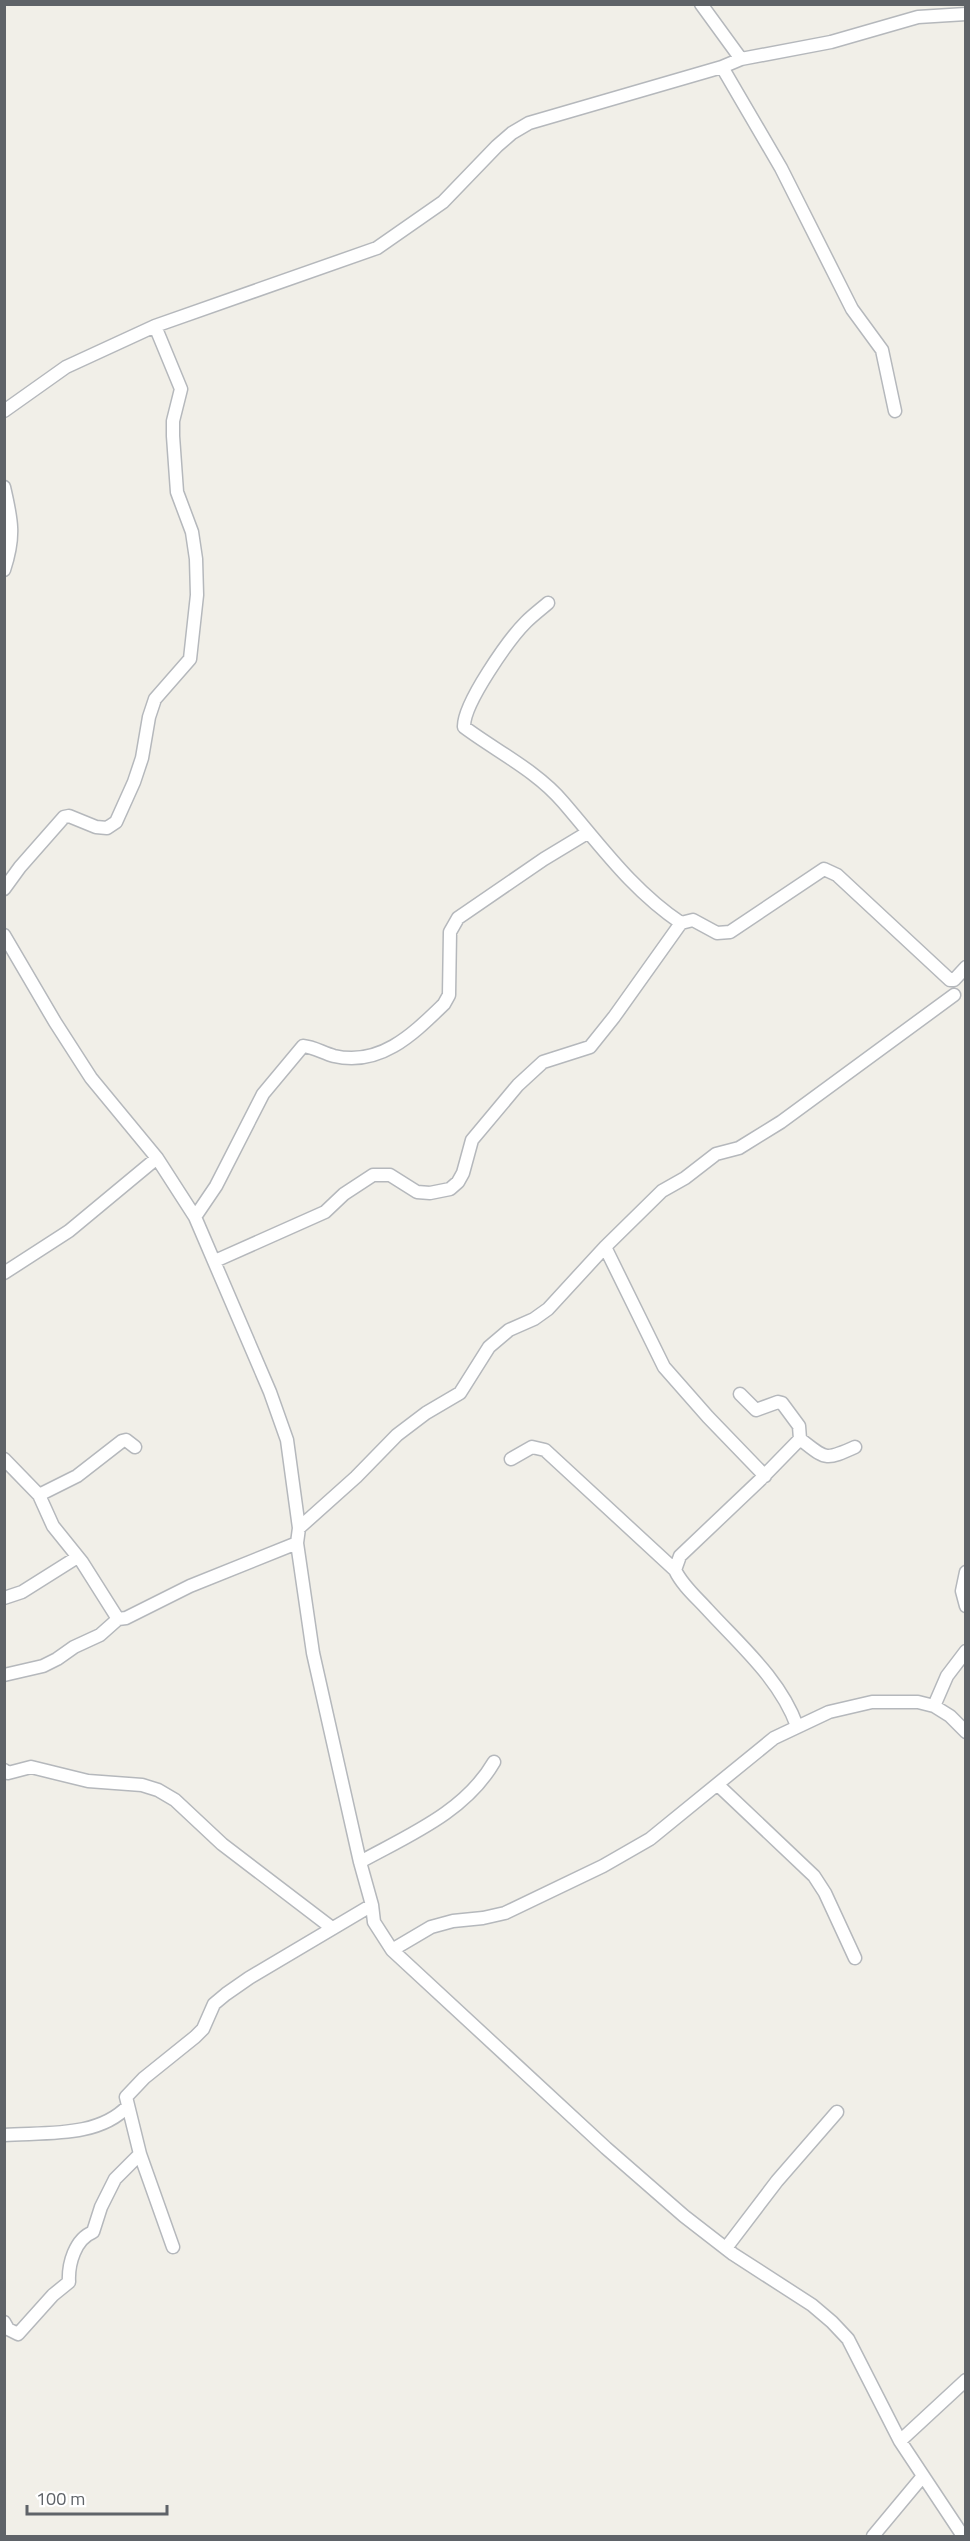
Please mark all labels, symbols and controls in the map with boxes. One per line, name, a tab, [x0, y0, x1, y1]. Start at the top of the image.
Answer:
scale bar	[27, 2478, 166, 2516]
text: 100 m	[36, 2485, 85, 2512]

